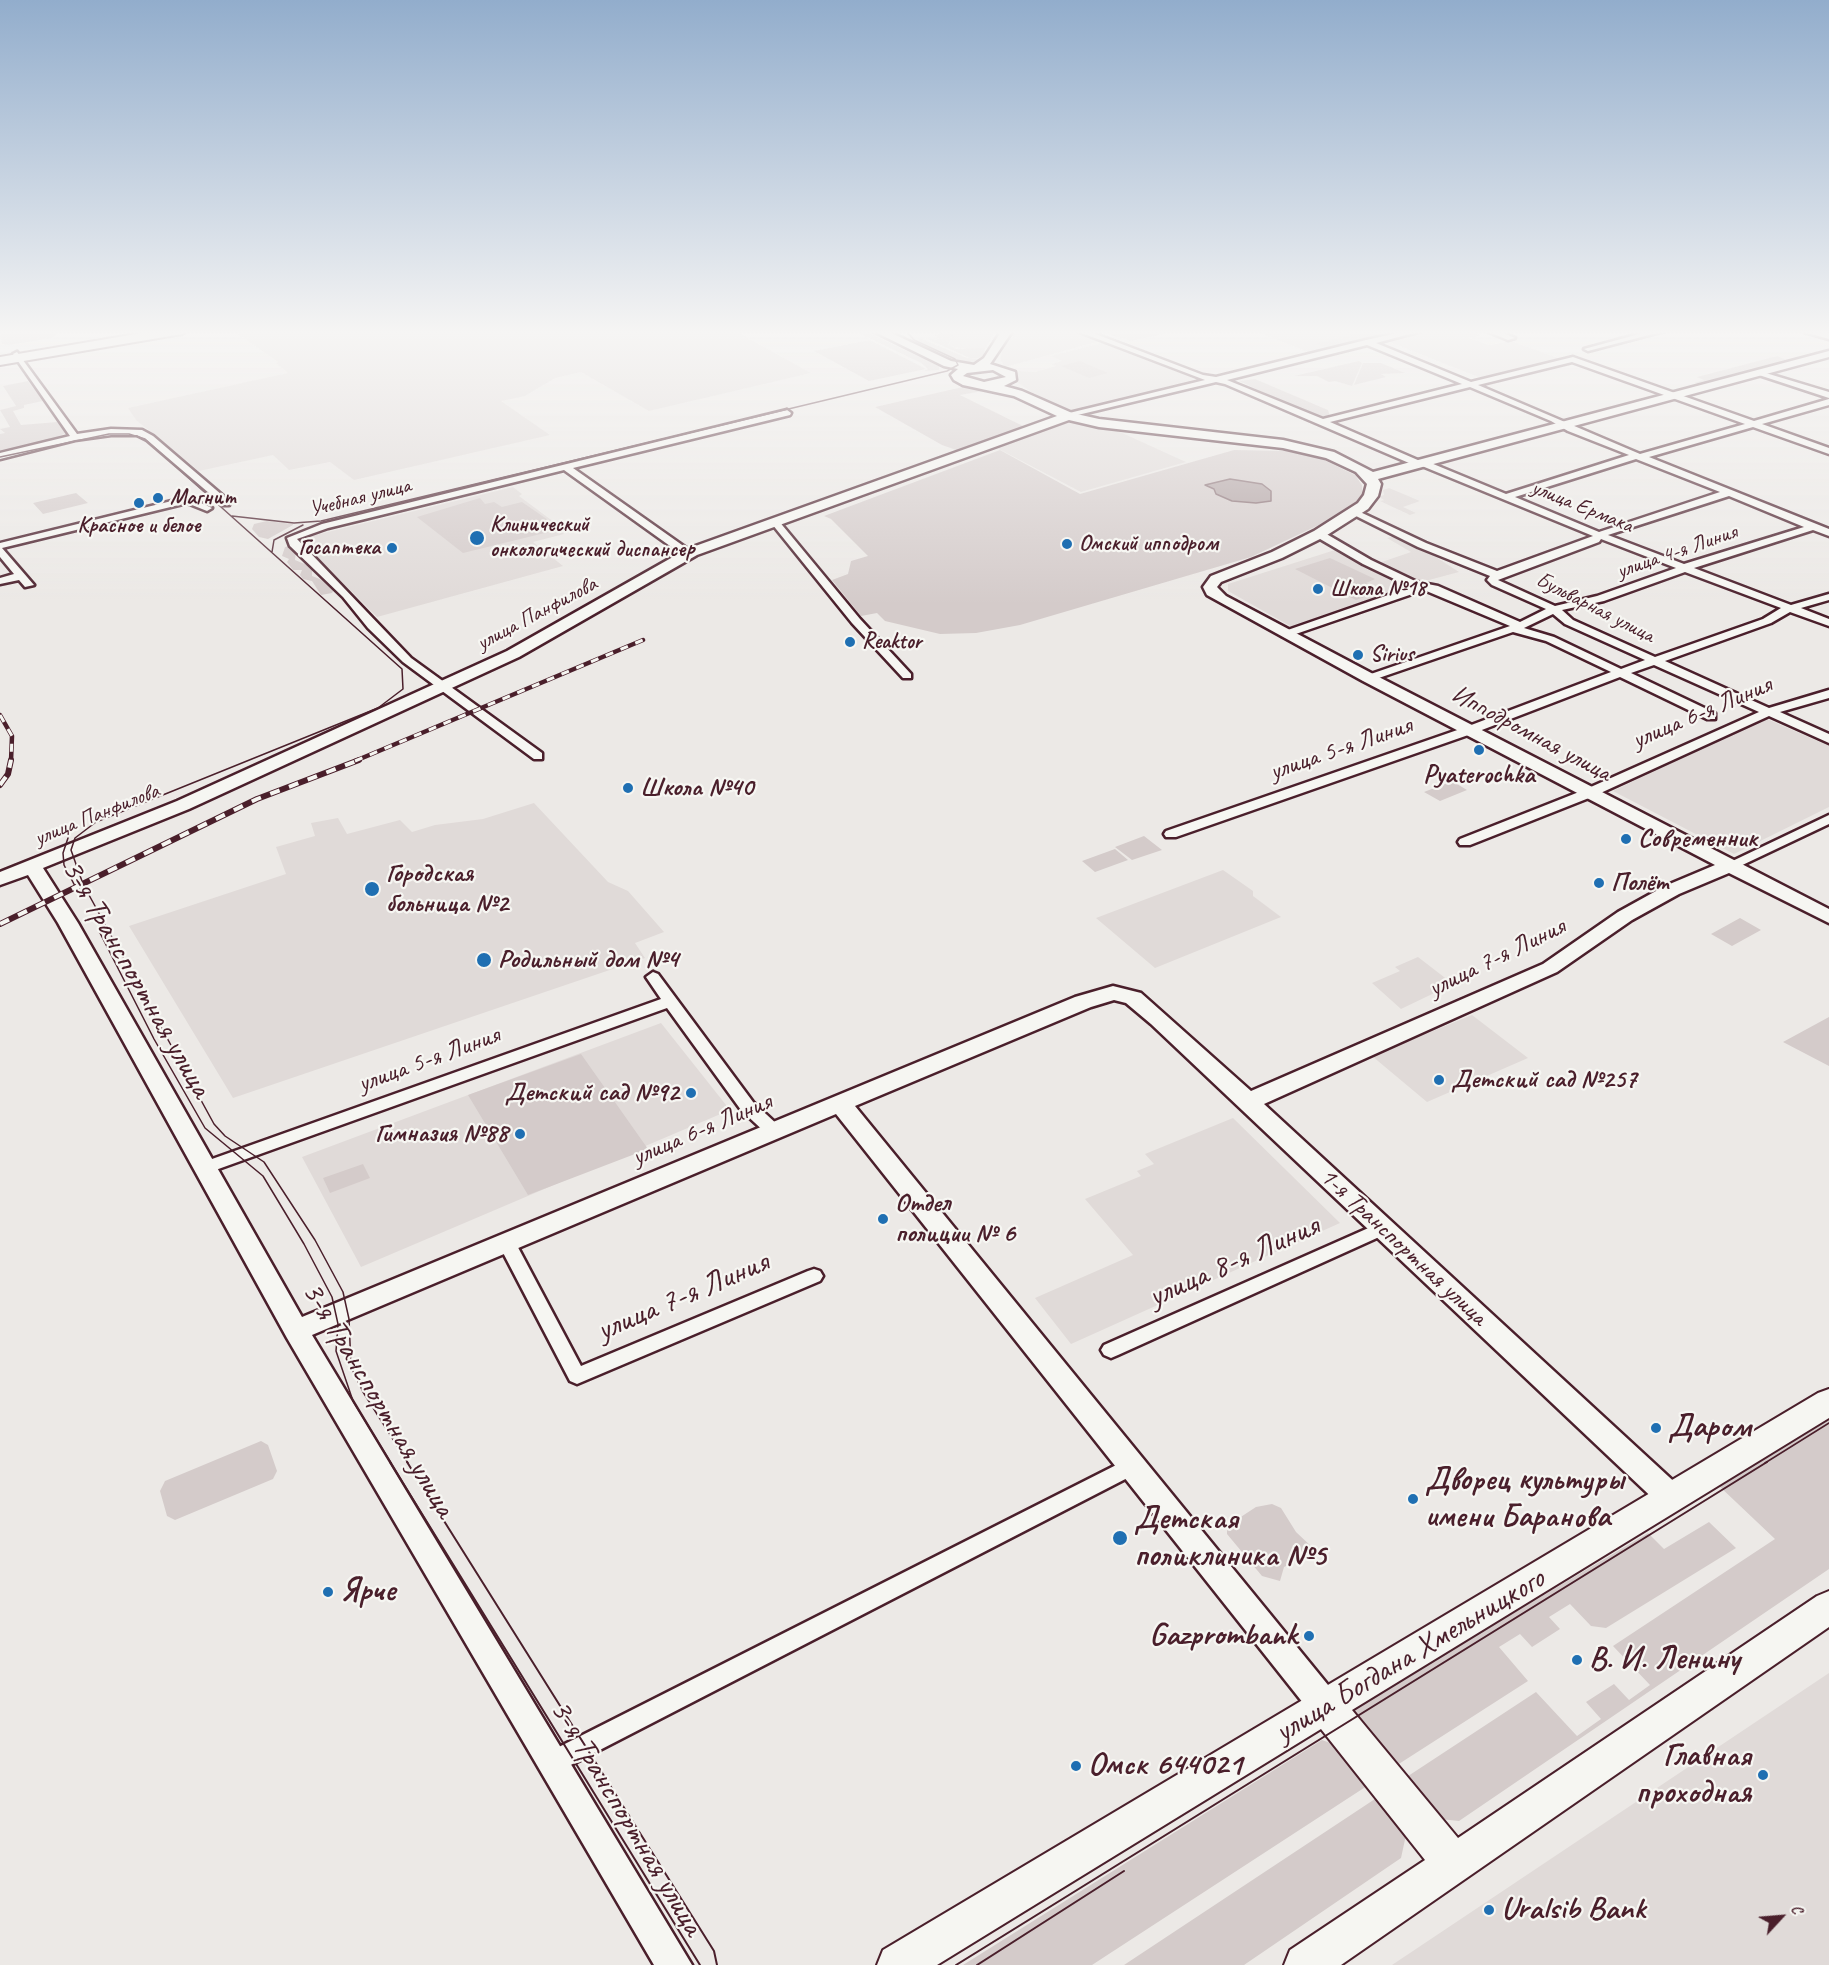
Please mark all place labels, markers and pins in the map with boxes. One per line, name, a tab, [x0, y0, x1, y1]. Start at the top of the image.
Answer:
place label: Магнит	[170, 485, 236, 511]
marker: Магнит	[151, 491, 165, 505]
marker: Красное и белое	[132, 496, 146, 510]
place label: Клинический онкологический диспансер	[490, 512, 695, 564]
place label: Красное и белое	[77, 513, 201, 539]
marker: Клинический онкологический диспансер	[468, 529, 486, 547]
place label: Омский ипподром	[1079, 531, 1218, 557]
place label: Госаптека	[299, 535, 380, 561]
marker: Омский ипподром	[1060, 537, 1074, 551]
marker: Госаптека	[385, 541, 399, 555]
place label: Школа №18	[1330, 576, 1426, 602]
marker: Школа №18	[1311, 582, 1325, 596]
place label: Reaktor	[862, 629, 922, 655]
marker: Reaktor	[843, 635, 857, 649]
place label: Sirius	[1370, 642, 1414, 668]
marker: Sirius	[1351, 648, 1365, 662]
marker: Pyaterochka	[1472, 743, 1486, 757]
place label: Pyaterochka	[1423, 759, 1535, 791]
place label: Школа №40	[640, 772, 753, 804]
marker: Школа №40	[621, 781, 635, 795]
place label: Современник	[1638, 823, 1758, 855]
marker: Современник	[1619, 832, 1633, 846]
place label: Городская больница №2	[386, 858, 508, 920]
place label: Полёт	[1611, 867, 1668, 899]
marker: Полёт	[1592, 876, 1606, 890]
marker: Городская больница №2	[363, 880, 381, 898]
place label: Родильный дом №4	[498, 944, 678, 976]
marker: Родильный дом №4	[475, 951, 493, 969]
place label: Детский сад №257	[1451, 1064, 1637, 1096]
marker: Детский сад №257	[1432, 1073, 1446, 1087]
place label: Детский сад №92	[505, 1077, 679, 1109]
marker: Детский сад №92	[684, 1086, 698, 1100]
place label: Гимназия №88	[375, 1118, 508, 1150]
marker: Гимназия №88	[513, 1127, 527, 1141]
place label: Отдел полиции № 6	[895, 1188, 1015, 1250]
marker: Отдел полиции № 6	[876, 1212, 890, 1226]
place label: Даром	[1668, 1409, 1751, 1447]
marker: Даром	[1649, 1421, 1663, 1435]
place label: Дворец культуры имени Баранова	[1425, 1462, 1624, 1537]
marker: Дворец культуры имени Баранова	[1406, 1492, 1420, 1506]
place label: Детская поликлиника №5	[1134, 1501, 1326, 1576]
marker: Детская поликлиника №5	[1111, 1529, 1129, 1547]
place label: Ярче	[340, 1573, 395, 1611]
marker: Ярче	[321, 1585, 335, 1599]
place label: Gazprombank	[1149, 1617, 1297, 1655]
marker: Gazprombank	[1302, 1629, 1316, 1643]
place label: В. И. Ленину	[1589, 1641, 1740, 1679]
marker: В. И. Ленину	[1570, 1653, 1584, 1667]
place label: Главная проходная	[1635, 1738, 1751, 1813]
place label: Омск 644021	[1088, 1747, 1242, 1785]
marker: Омск 644021	[1069, 1759, 1083, 1773]
marker: Главная проходная	[1756, 1768, 1770, 1782]
place label: Uralsib Bank	[1501, 1891, 1645, 1929]
marker: Uralsib Bank	[1482, 1903, 1496, 1917]

